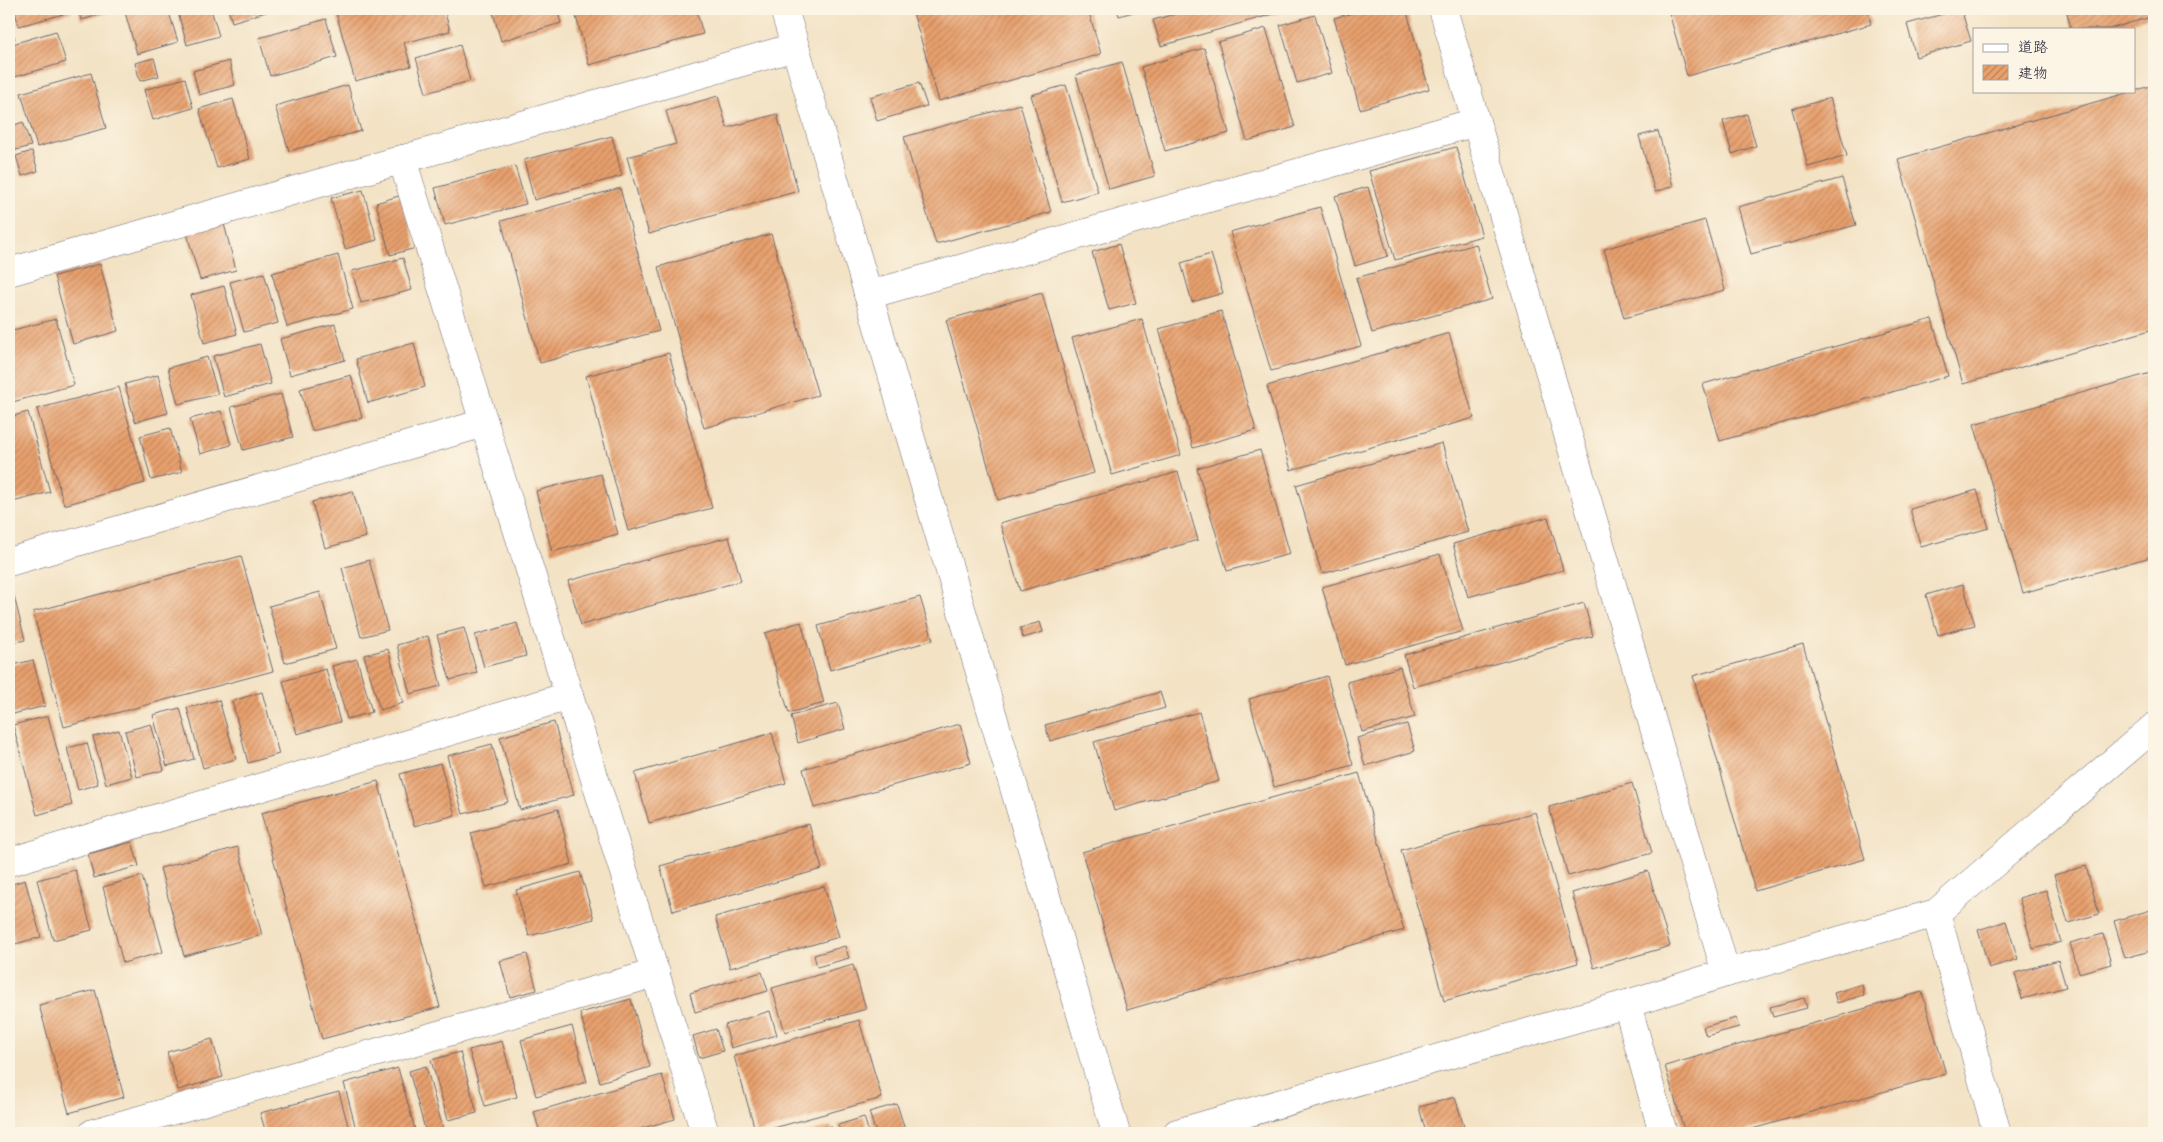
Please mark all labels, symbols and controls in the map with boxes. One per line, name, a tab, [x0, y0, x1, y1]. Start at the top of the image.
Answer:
legend	[1973, 28, 2136, 92]
text: 道路	[2018, 38, 2048, 56]
text: 建物	[2018, 64, 2048, 82]

